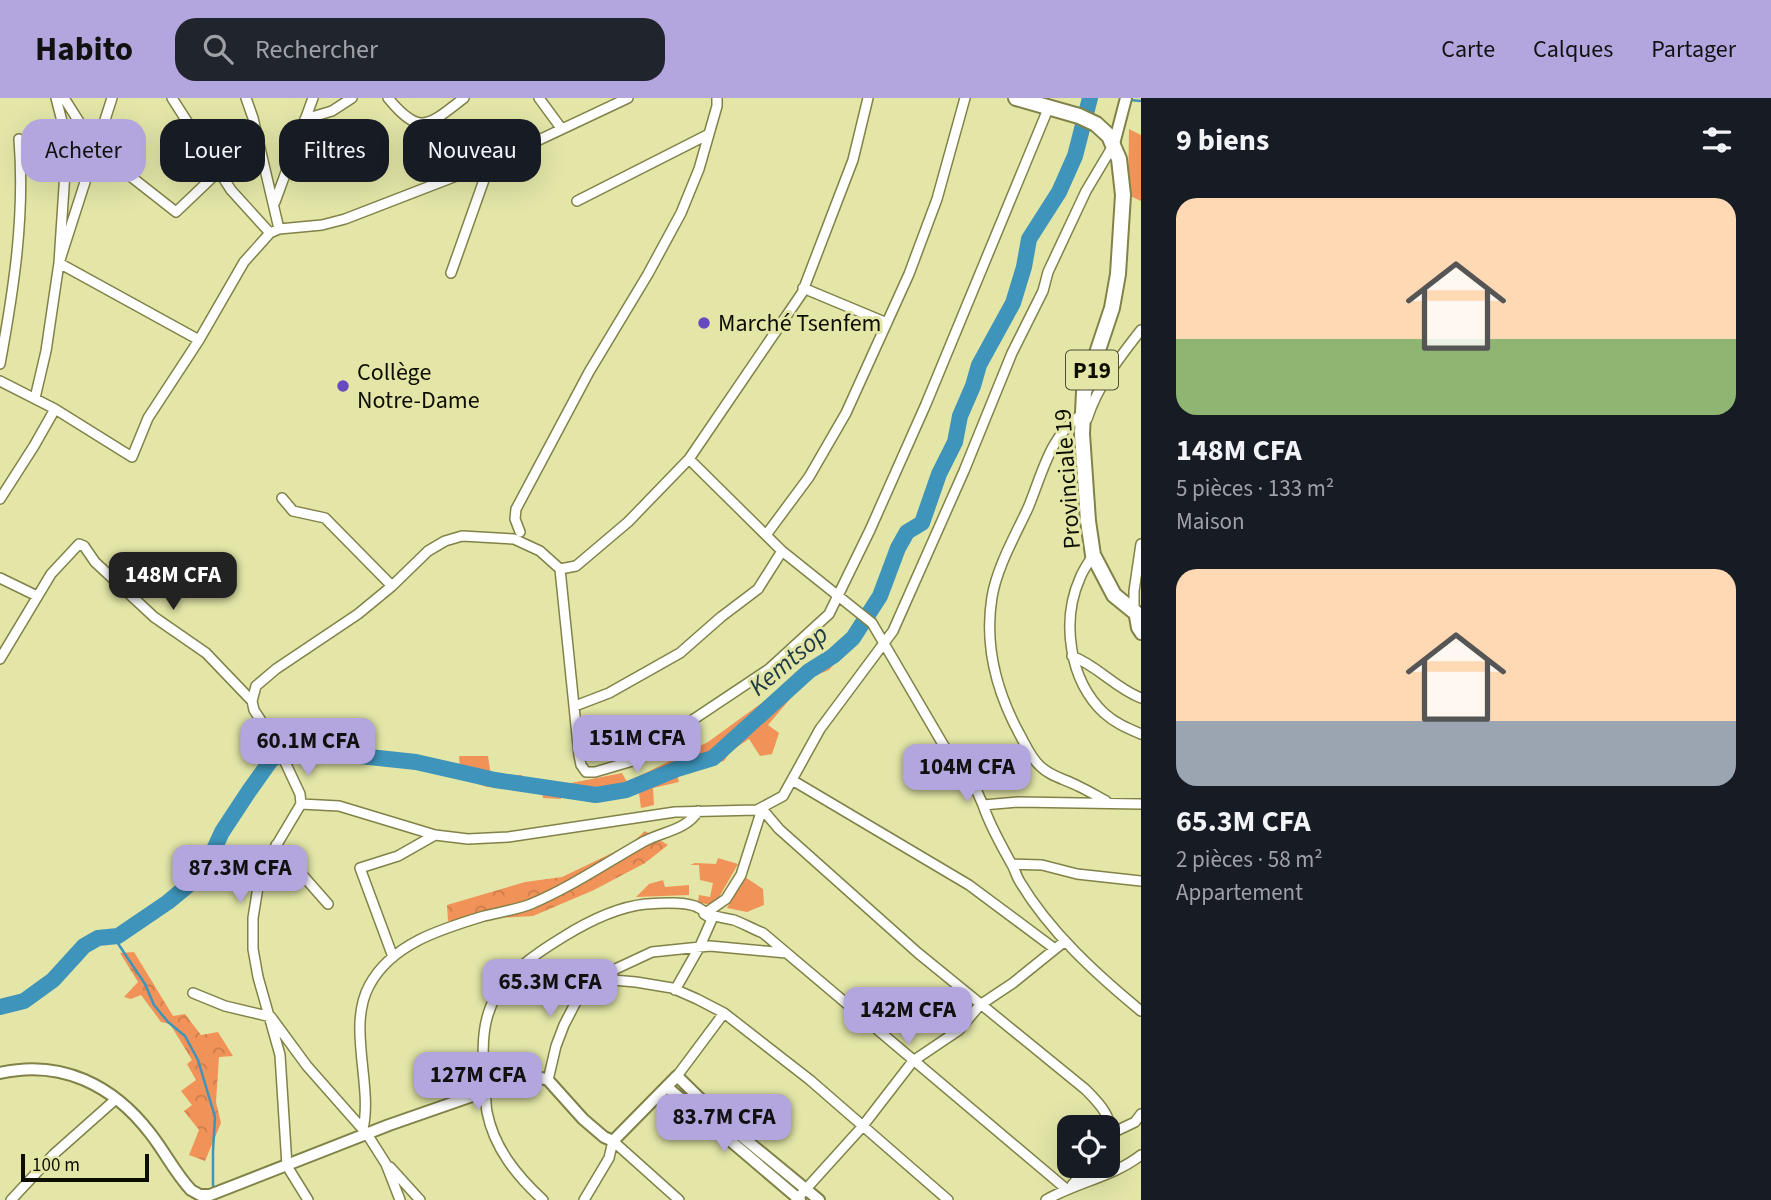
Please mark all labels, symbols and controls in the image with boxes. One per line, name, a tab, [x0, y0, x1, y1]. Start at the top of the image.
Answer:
search box	[175, 18, 665, 81]
text: Habito	[35, 26, 133, 73]
icon: search	[199, 30, 237, 68]
text: Rechercher	[255, 31, 378, 68]
text: Carte	[1441, 32, 1495, 67]
text: Calques	[1533, 32, 1613, 67]
text: Partager	[1651, 32, 1736, 67]
chip: Acheter	[21, 119, 146, 182]
chip: Louer	[160, 119, 265, 182]
chip: Filtres	[279, 119, 389, 182]
chip: Nouveau	[403, 119, 541, 182]
text: 9 biens	[1176, 119, 1269, 162]
icon: filters	[1698, 121, 1736, 159]
icon: home	[1393, 243, 1519, 369]
place label: Marché Tsenfem	[718, 306, 881, 341]
marker: Marché Tsenfem	[696, 315, 712, 331]
road number: P19	[1066, 350, 1118, 390]
place label: Collège Notre-Dame	[357, 355, 480, 418]
marker: Collège Notre-Dame	[335, 378, 351, 394]
street label: Provinciale 19	[1045, 408, 1090, 550]
text: 148M CFA	[1176, 429, 1302, 472]
text: 5 pièces · 133 m²	[1176, 472, 1334, 505]
text: Maison	[1176, 505, 1245, 538]
pin: 148M CFA	[101, 552, 245, 612]
text: 148M CFA	[125, 558, 221, 591]
icon: home	[1393, 614, 1519, 740]
water label: Kemtsop	[741, 616, 836, 705]
pin: 151M CFA	[565, 716, 709, 775]
pin: 60.1M CFA	[228, 718, 388, 778]
text: 151M CFA	[589, 721, 685, 754]
text: 60.1M CFA	[256, 724, 360, 757]
pin: 104M CFA	[895, 744, 1039, 804]
text: 104M CFA	[919, 750, 1015, 783]
text: 65.3M CFA	[1176, 800, 1311, 843]
text: 2 pièces · 58 m²	[1176, 843, 1323, 876]
pin: 87.3M CFA	[160, 846, 320, 905]
text: 87.3M CFA	[188, 851, 292, 884]
text: Appartement	[1176, 876, 1303, 909]
pin: 65.3M CFA	[470, 960, 630, 1019]
text: 65.3M CFA	[498, 965, 602, 998]
pin: 142M CFA	[836, 988, 980, 1047]
text: 142M CFA	[860, 993, 956, 1026]
pin: 127M CFA	[406, 1052, 550, 1112]
text: 127M CFA	[430, 1058, 526, 1091]
pin: 83.7M CFA	[644, 1094, 804, 1154]
text: 83.7M CFA	[672, 1100, 776, 1133]
map controls	[1057, 1115, 1120, 1178]
button: locate	[1057, 1115, 1120, 1178]
scale bar	[21, 1151, 149, 1183]
text: 100 m	[32, 1152, 80, 1179]

